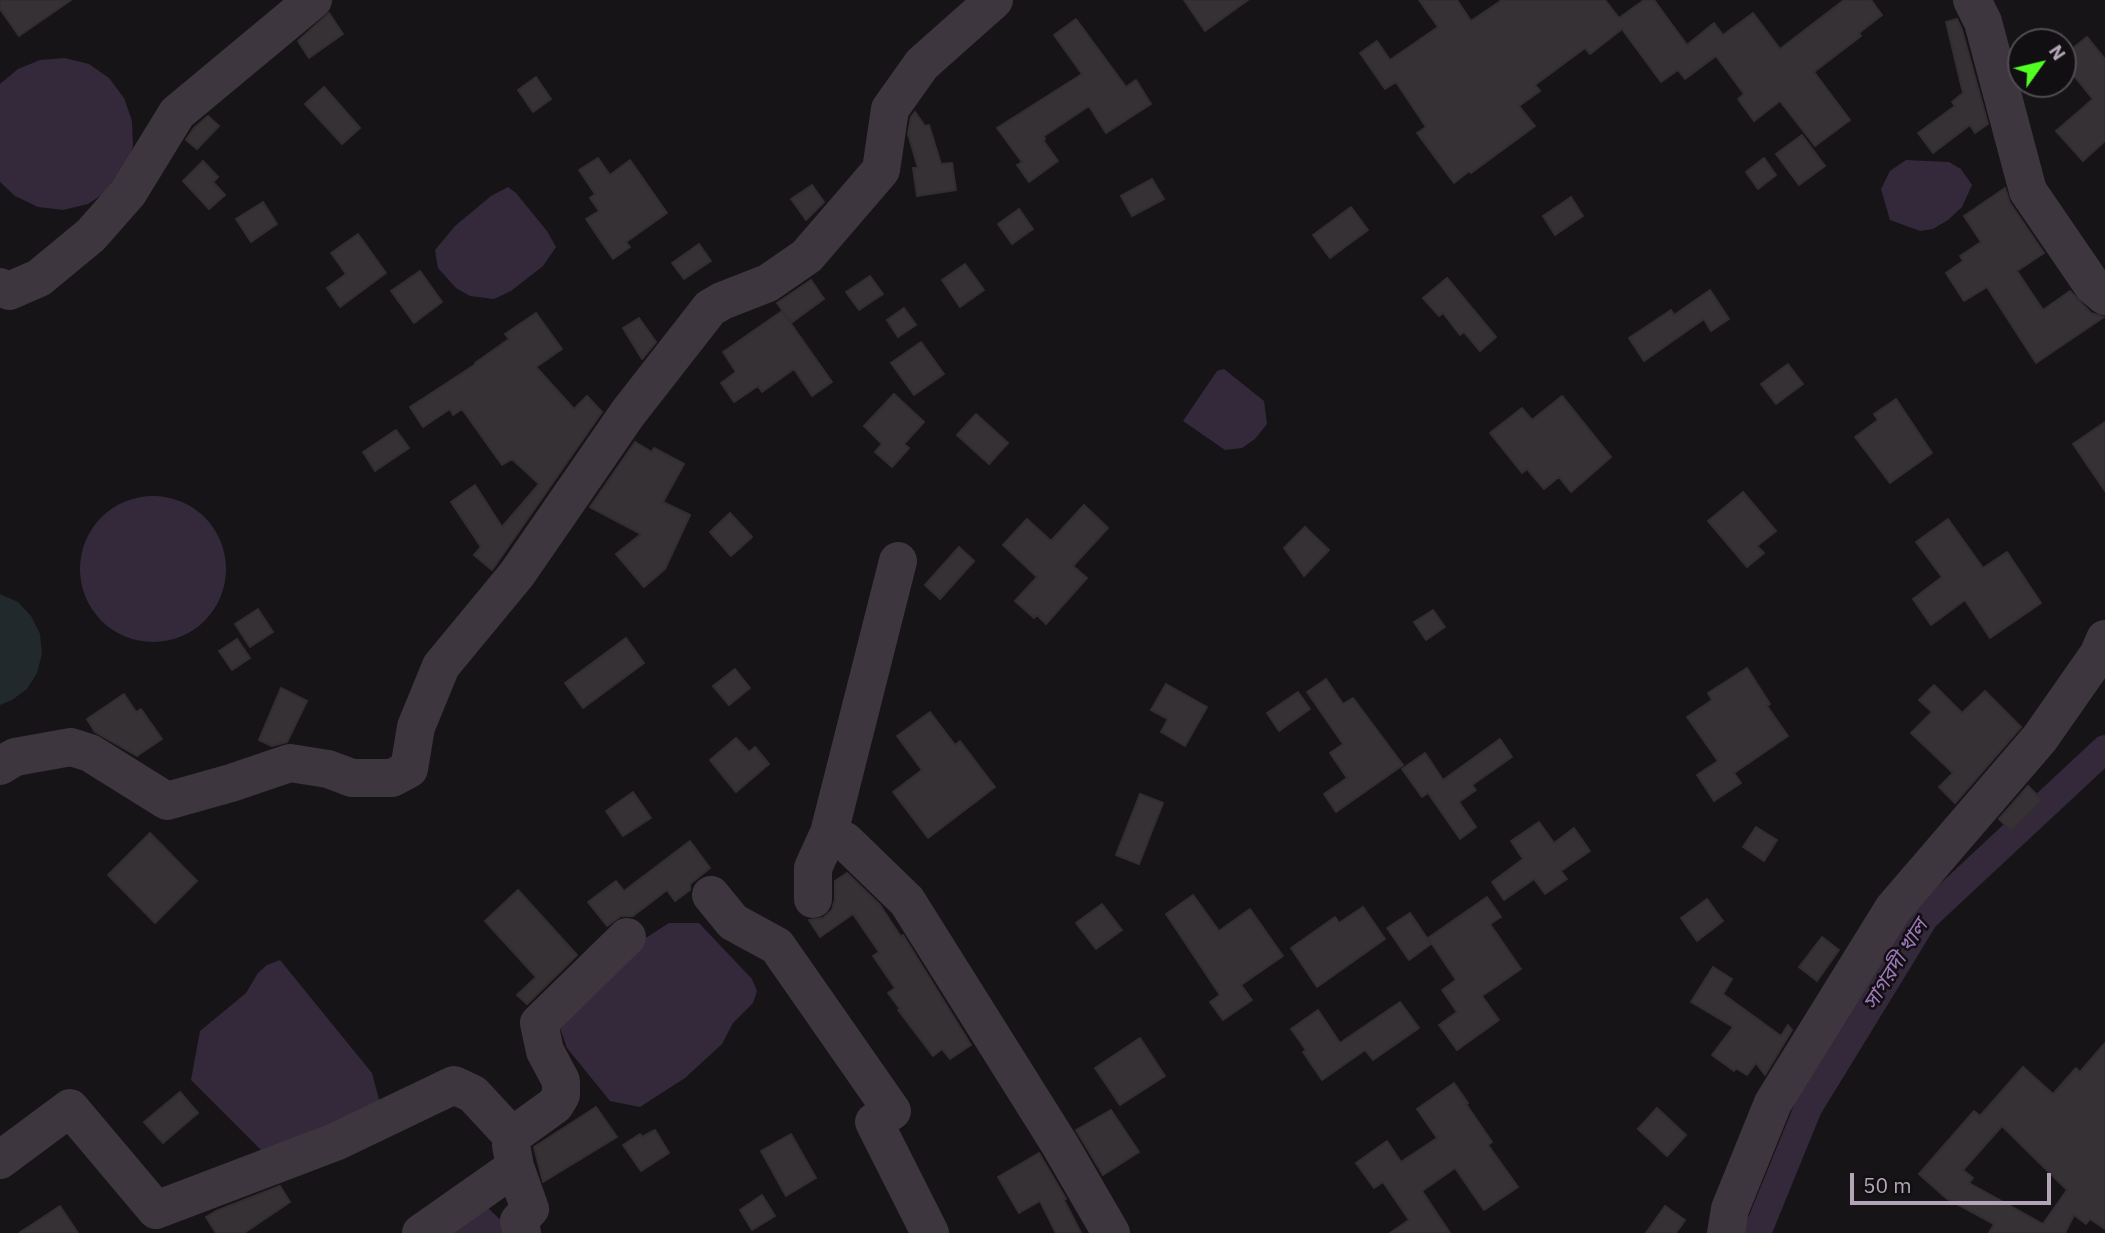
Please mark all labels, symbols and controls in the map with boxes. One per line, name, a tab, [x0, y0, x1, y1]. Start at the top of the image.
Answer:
north arrow	[2007, 28, 2077, 98]
text: N	[2044, 40, 2072, 65]
water label: সাগরদী খাল	[1858, 915, 1934, 1015]
scale bar	[1853, 1160, 2054, 1204]
text: 50 m	[1863, 1171, 1912, 1199]

